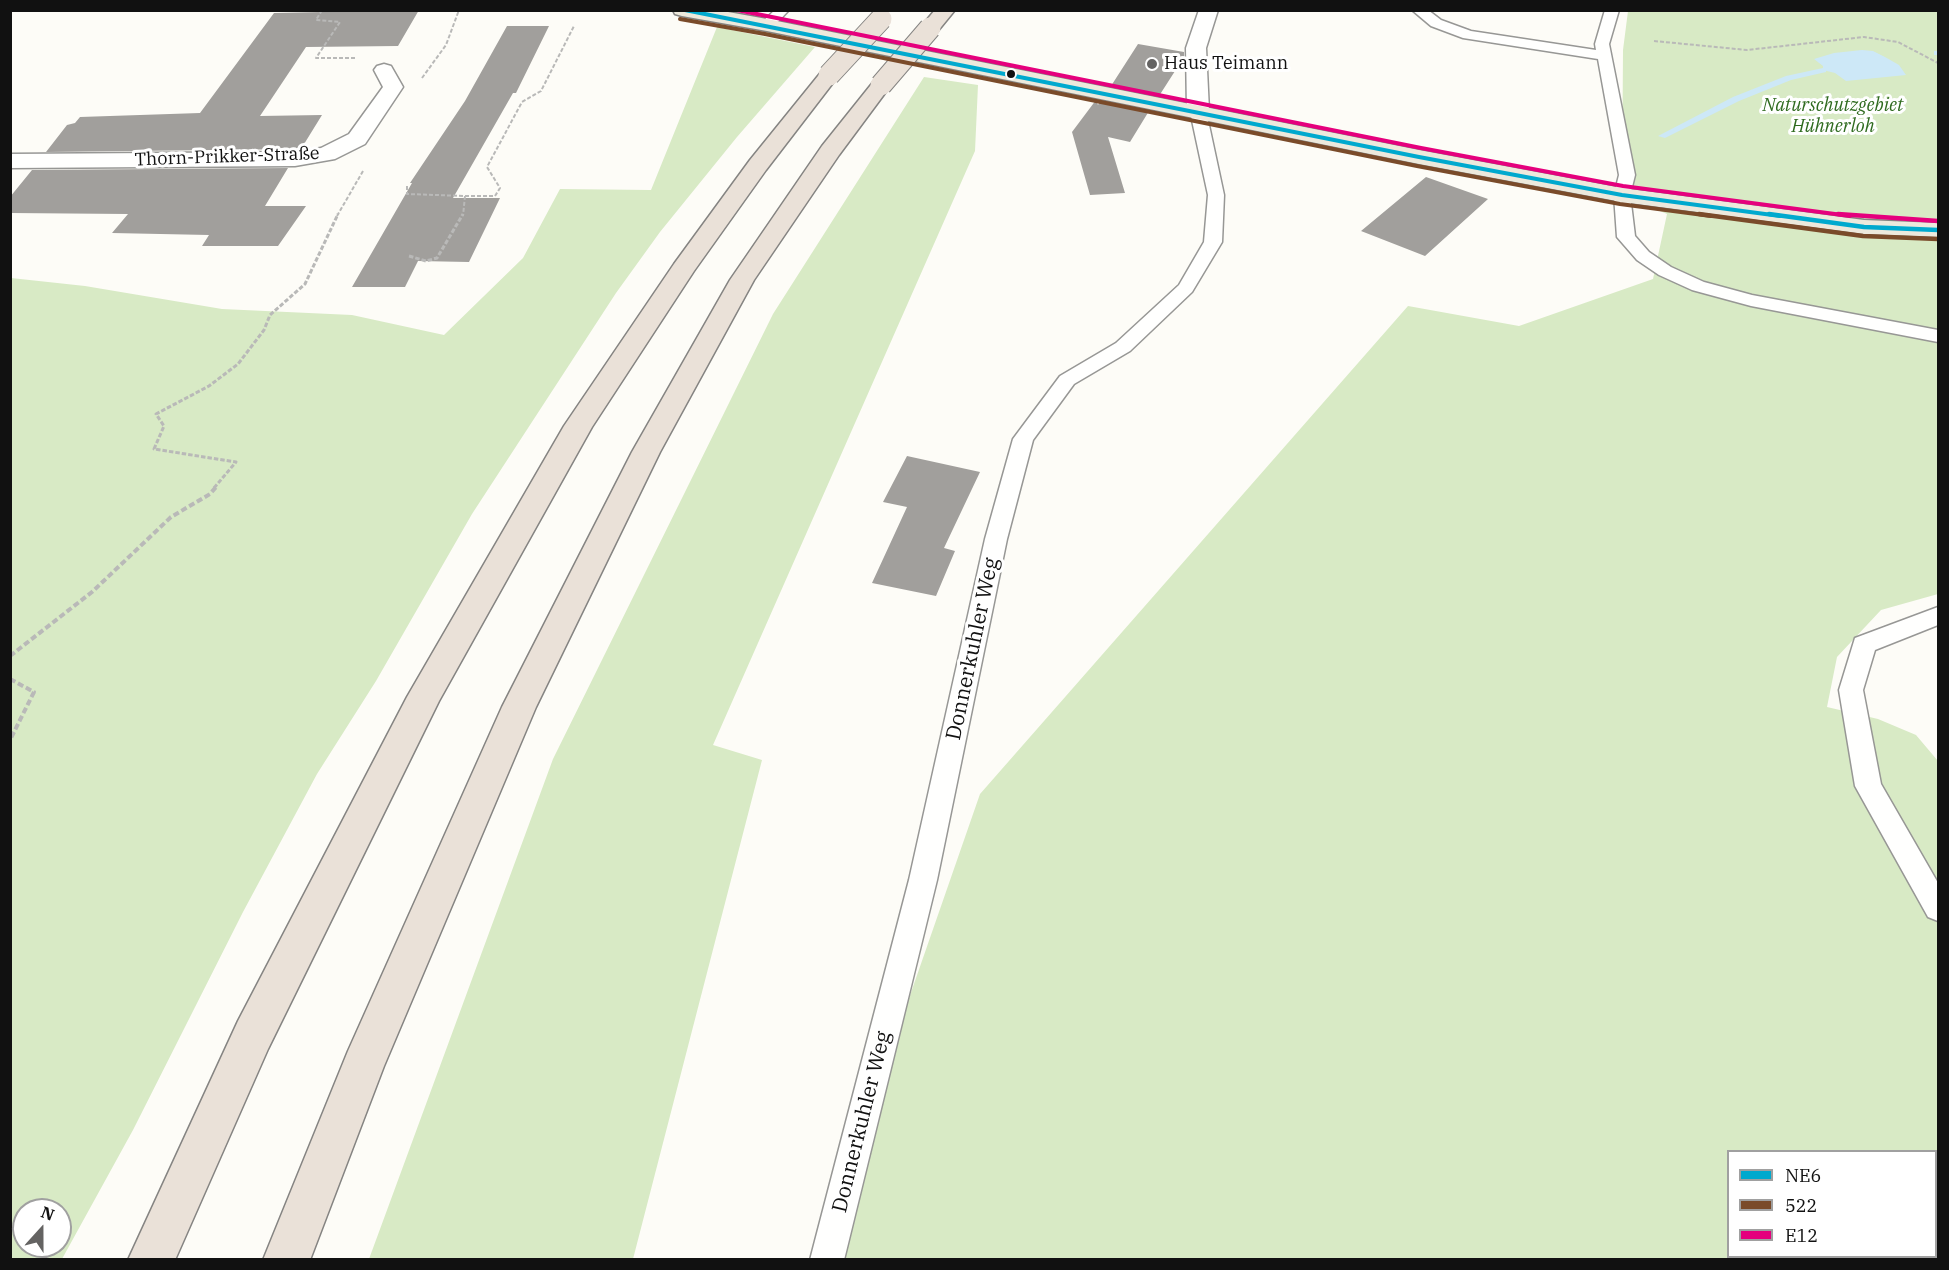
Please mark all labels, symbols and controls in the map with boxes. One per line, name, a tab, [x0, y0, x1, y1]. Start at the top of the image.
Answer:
place label: Haus Teimann	[1164, 53, 1288, 75]
marker: Haus Teimann	[1145, 57, 1159, 71]
unlabelled marker	[1005, 68, 1017, 80]
park label: Naturschutzgebiet Hühnerloh	[1763, 95, 1903, 138]
street label: Thorn-Prikker-Straße	[134, 143, 320, 171]
street label: Donnerkuhler Weg	[941, 555, 1005, 743]
street label: Donnerkuhler Weg	[827, 1029, 897, 1215]
legend	[1727, 1150, 1937, 1258]
text: NE6	[1785, 1164, 1821, 1187]
text: 522	[1785, 1194, 1817, 1217]
north arrow	[12, 1198, 72, 1258]
text: N	[38, 1201, 57, 1225]
text: E12	[1785, 1224, 1818, 1247]

